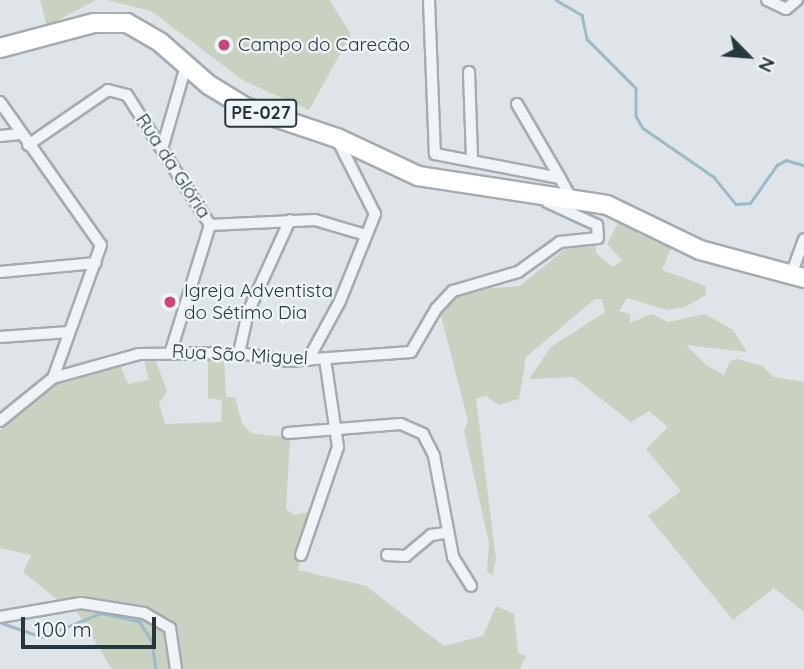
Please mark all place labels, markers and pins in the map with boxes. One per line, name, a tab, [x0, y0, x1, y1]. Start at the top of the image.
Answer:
place label: Campo do Carecão	[238, 34, 410, 56]
marker: Campo do Carecão	[216, 37, 232, 53]
place label: Igreja Adventista do Sétimo Dia	[184, 280, 333, 324]
marker: Igreja Adventista do Sétimo Dia	[162, 294, 178, 310]

